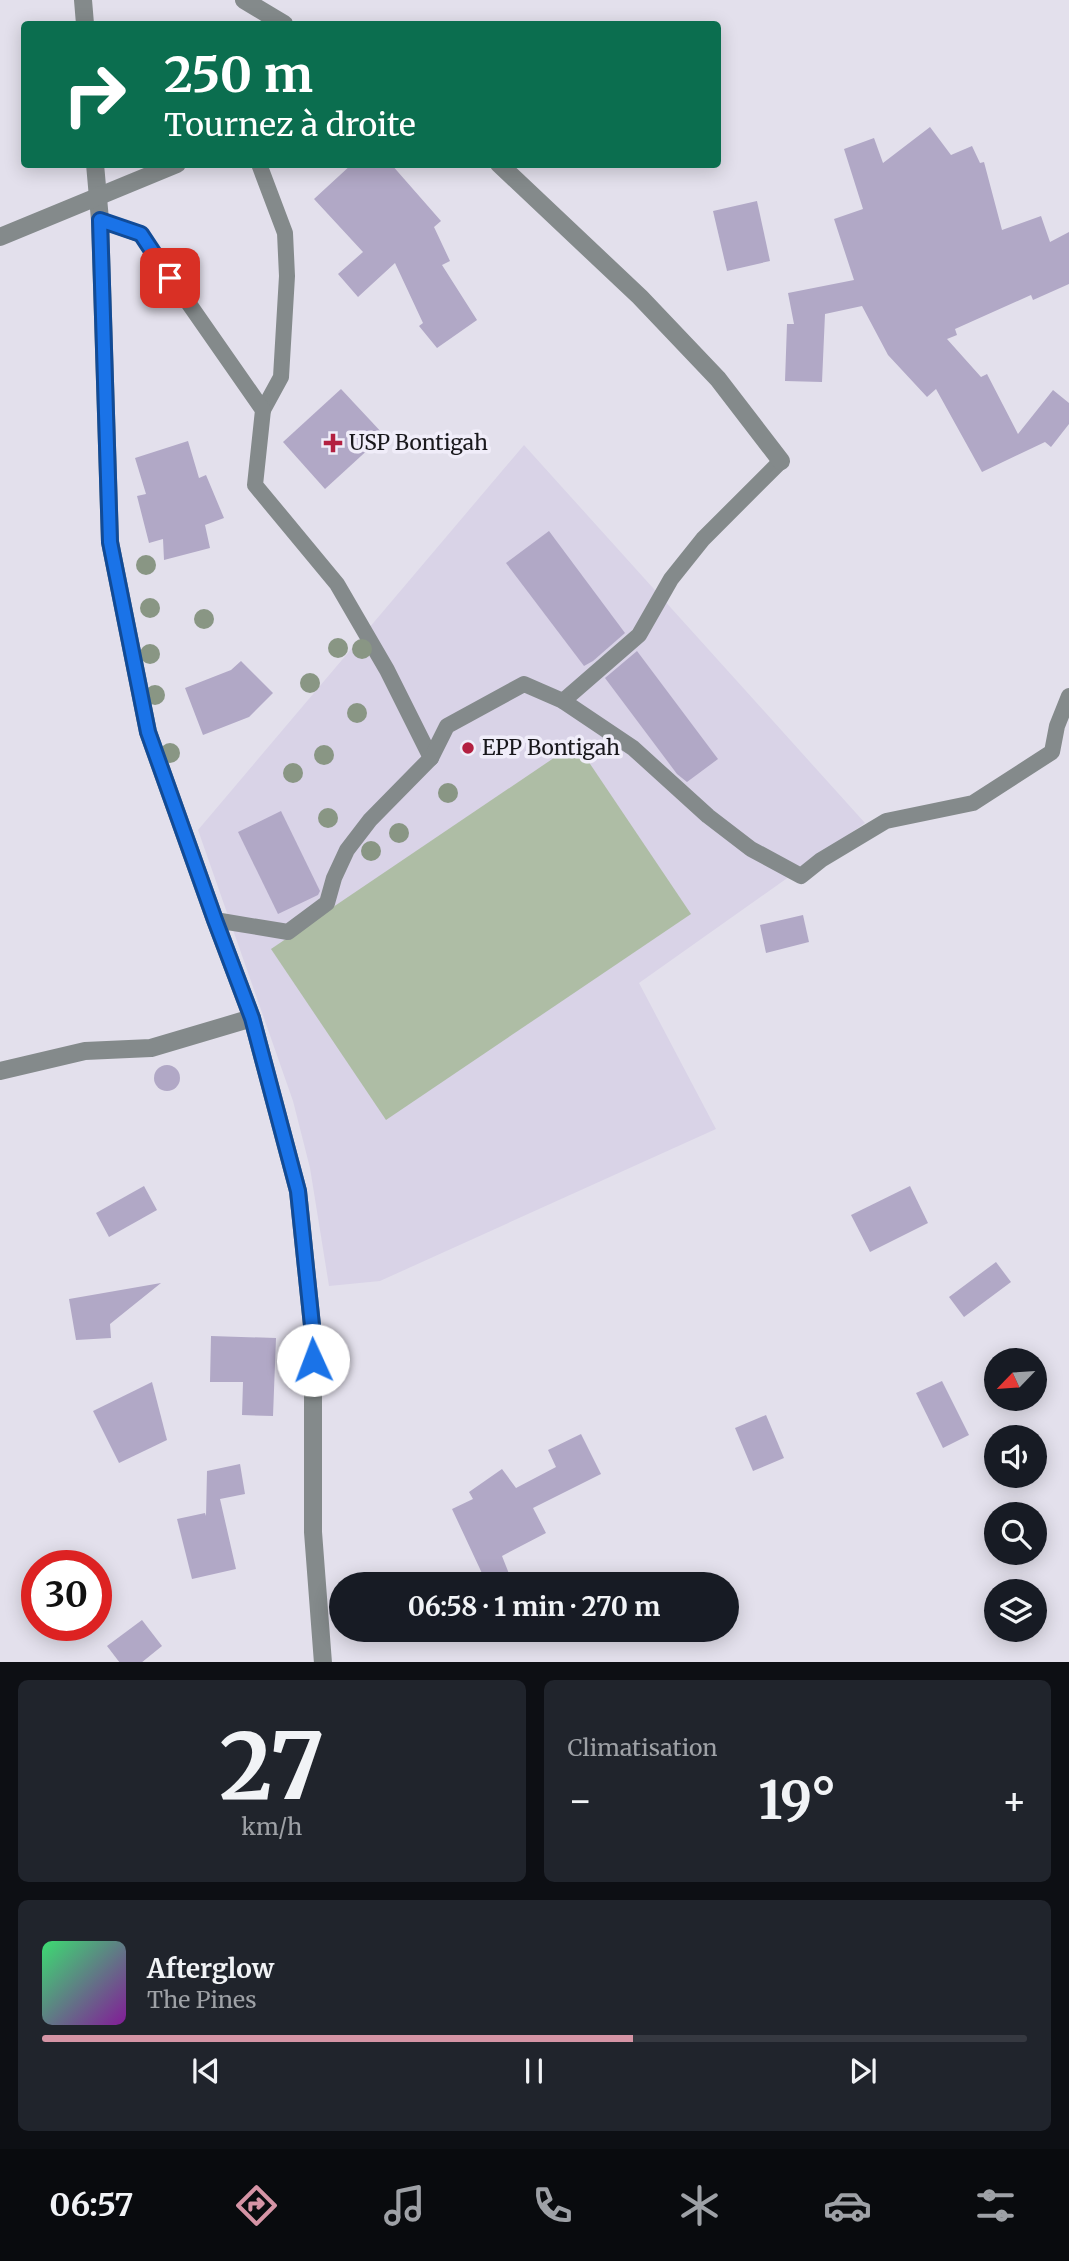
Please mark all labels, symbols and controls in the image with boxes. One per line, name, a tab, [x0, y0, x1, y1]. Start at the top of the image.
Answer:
text: 250 m	[164, 44, 313, 105]
icon: right	[49, 49, 140, 140]
text: Tournez à droite	[164, 105, 416, 145]
pin	[140, 248, 200, 308]
icon: arrive	[151, 259, 189, 297]
place label: USP Bontigah	[349, 429, 488, 456]
marker: USP Bontigah	[323, 433, 343, 453]
place label: EPP Bontigah	[482, 734, 620, 761]
marker: EPP Bontigah	[460, 740, 476, 756]
position arrow	[276, 1323, 350, 1397]
north arrow	[984, 1348, 1046, 1410]
map controls	[984, 1348, 1047, 1642]
button: sound	[984, 1425, 1047, 1488]
button: search	[984, 1502, 1047, 1565]
speed limit sign: 30	[21, 1550, 112, 1641]
button: layers	[984, 1579, 1047, 1642]
text: 06:58 · 1 min · 270 m	[408, 1590, 660, 1623]
text: 27	[219, 1709, 324, 1824]
text: Climatisation	[568, 1733, 718, 1762]
text: 19°	[758, 1768, 836, 1833]
text: −	[568, 1777, 593, 1824]
text: +	[1002, 1777, 1027, 1824]
text: km/h	[241, 1812, 302, 1841]
text: Afterglow	[147, 1952, 274, 1985]
text: The Pines	[147, 1985, 257, 2014]
icon: previous	[187, 2052, 225, 2090]
icon: pause	[515, 2052, 553, 2090]
icon: next	[844, 2052, 882, 2090]
icon: directions	[232, 2181, 281, 2230]
icon: music	[380, 2181, 429, 2230]
icon: phone	[528, 2181, 577, 2230]
icon: climate	[675, 2181, 724, 2230]
icon: car	[823, 2181, 872, 2230]
icon: filters	[971, 2181, 1020, 2230]
text: 06:57	[49, 2185, 133, 2225]

